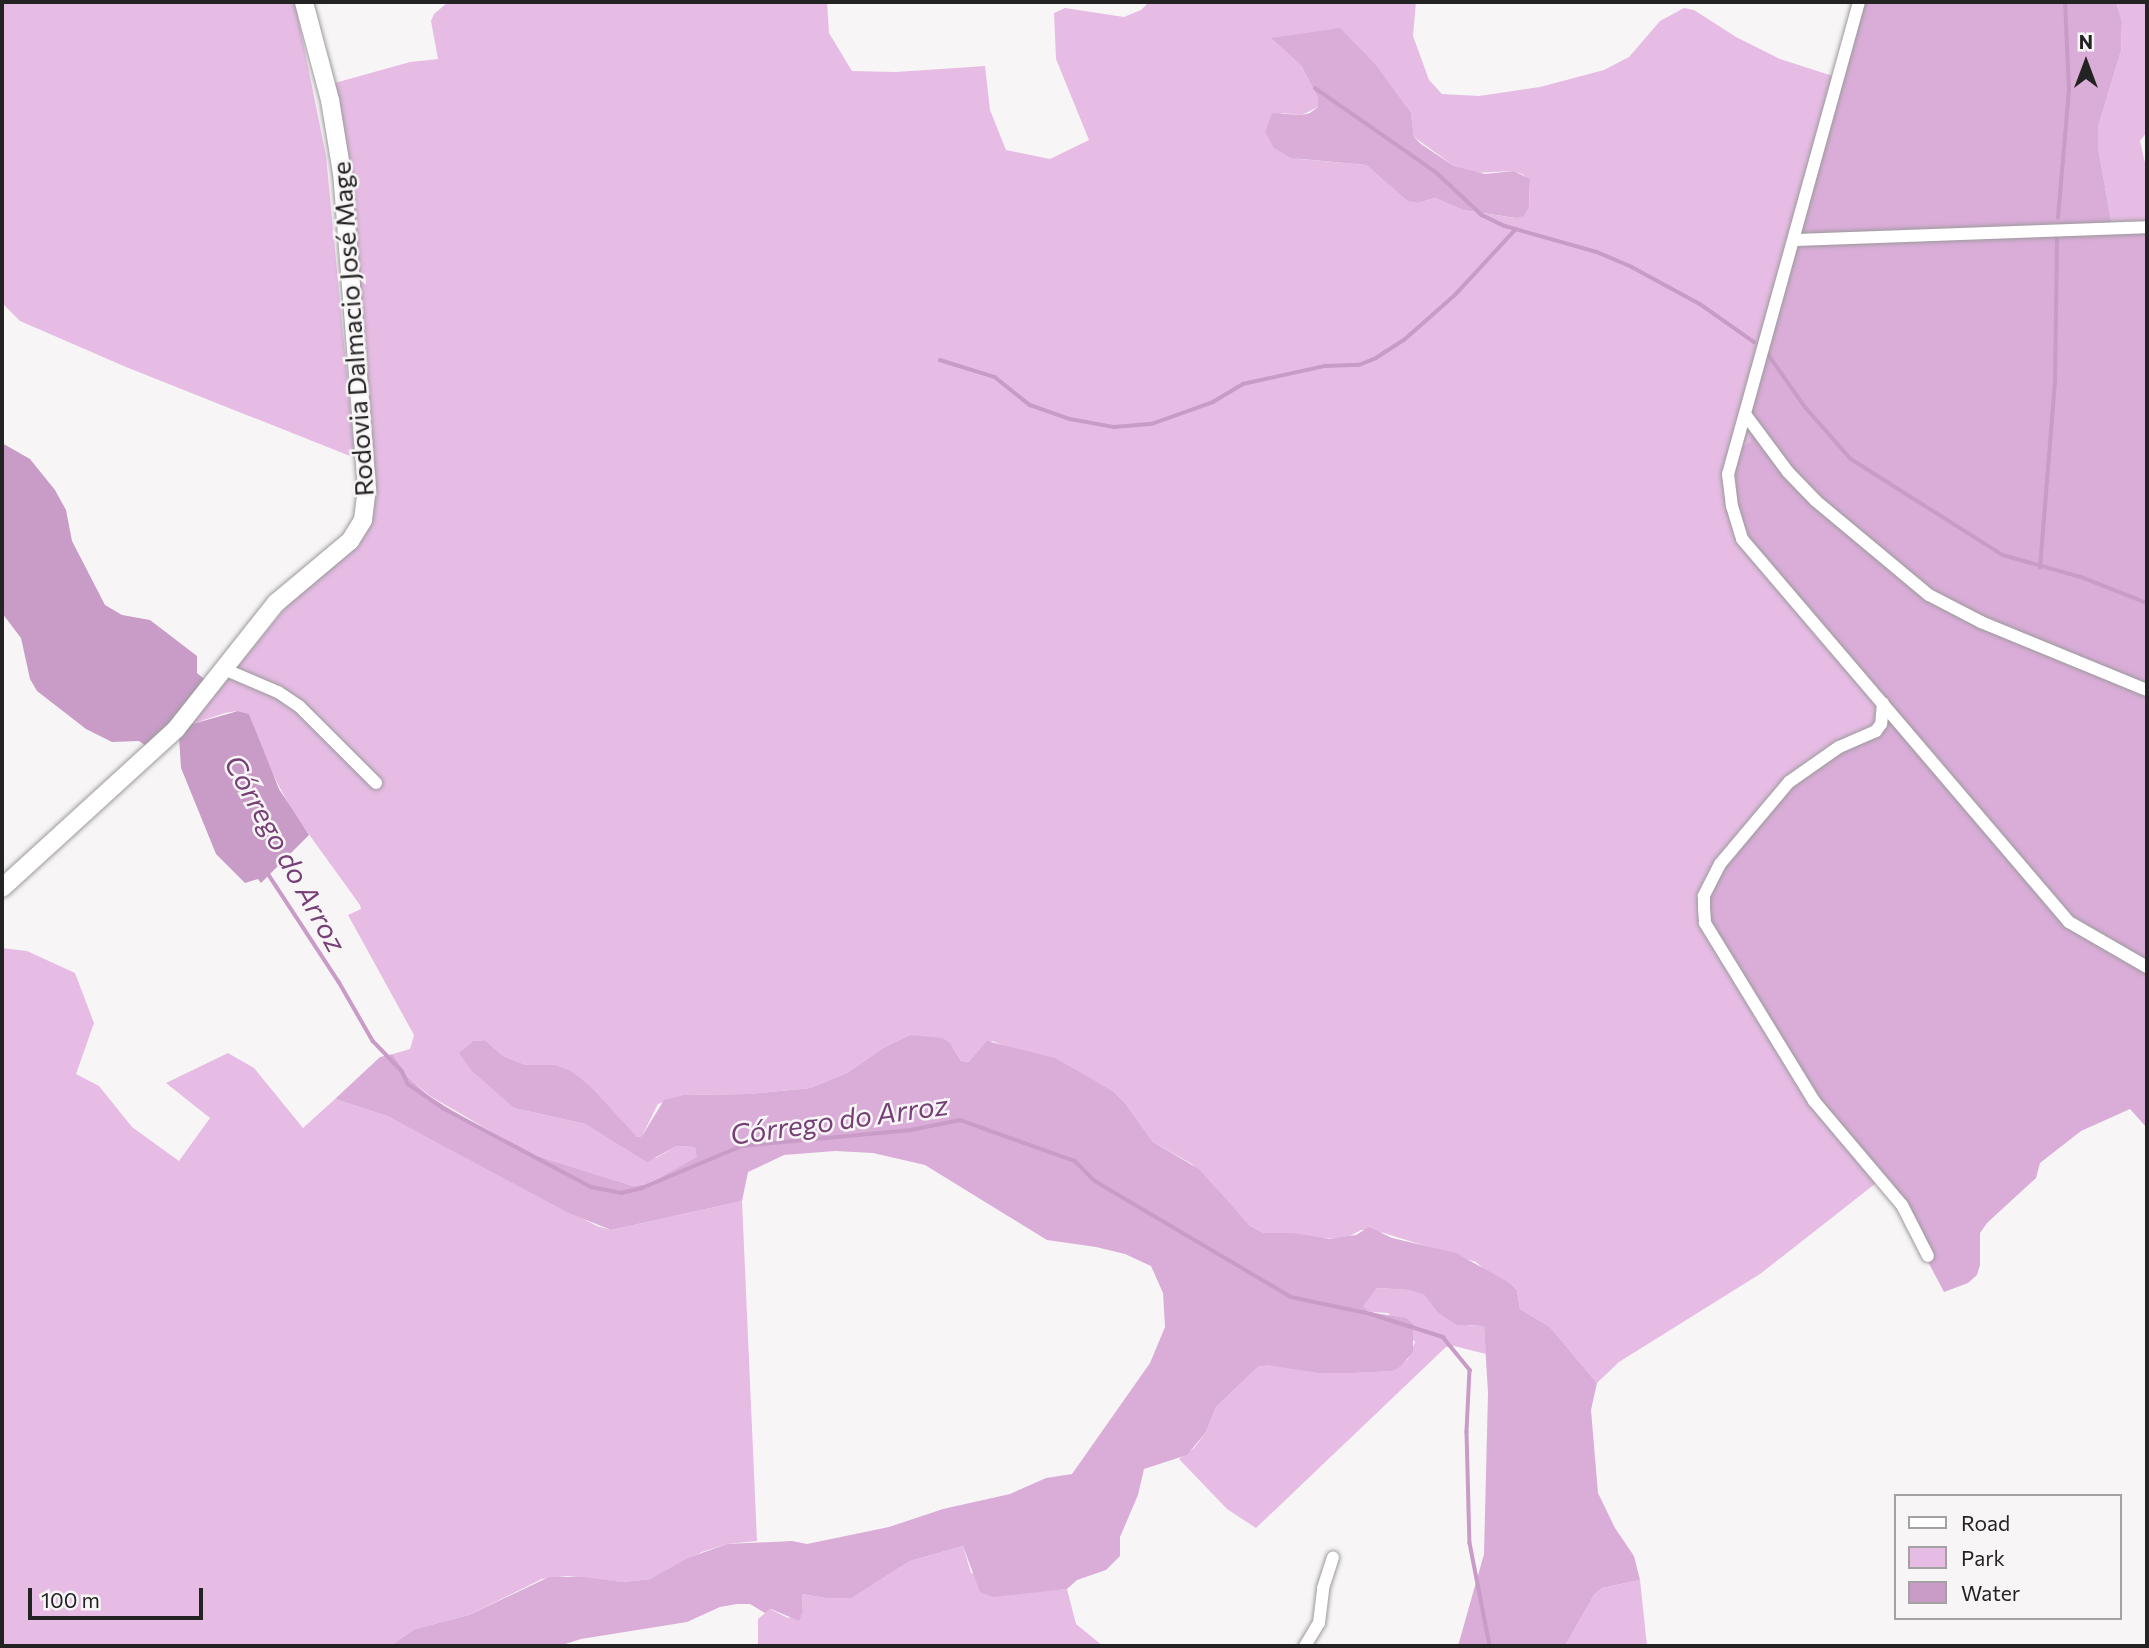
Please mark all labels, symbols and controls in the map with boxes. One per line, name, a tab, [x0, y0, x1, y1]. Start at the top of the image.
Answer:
north arrow	[2051, 28, 2121, 98]
text: N	[2079, 30, 2093, 53]
street label: Rodovia Dalmacio José Mage	[325, 161, 379, 497]
water label: Córrego do Arroz	[218, 749, 354, 957]
water label: Córrego do Arroz	[728, 1087, 950, 1151]
legend	[1894, 1494, 2121, 1620]
text: Road	[1961, 1510, 2010, 1535]
text: Park	[1961, 1545, 2005, 1570]
scale bar	[32, 1574, 206, 1618]
text: Water	[1961, 1580, 2020, 1605]
text: 100 m	[41, 1587, 100, 1612]

